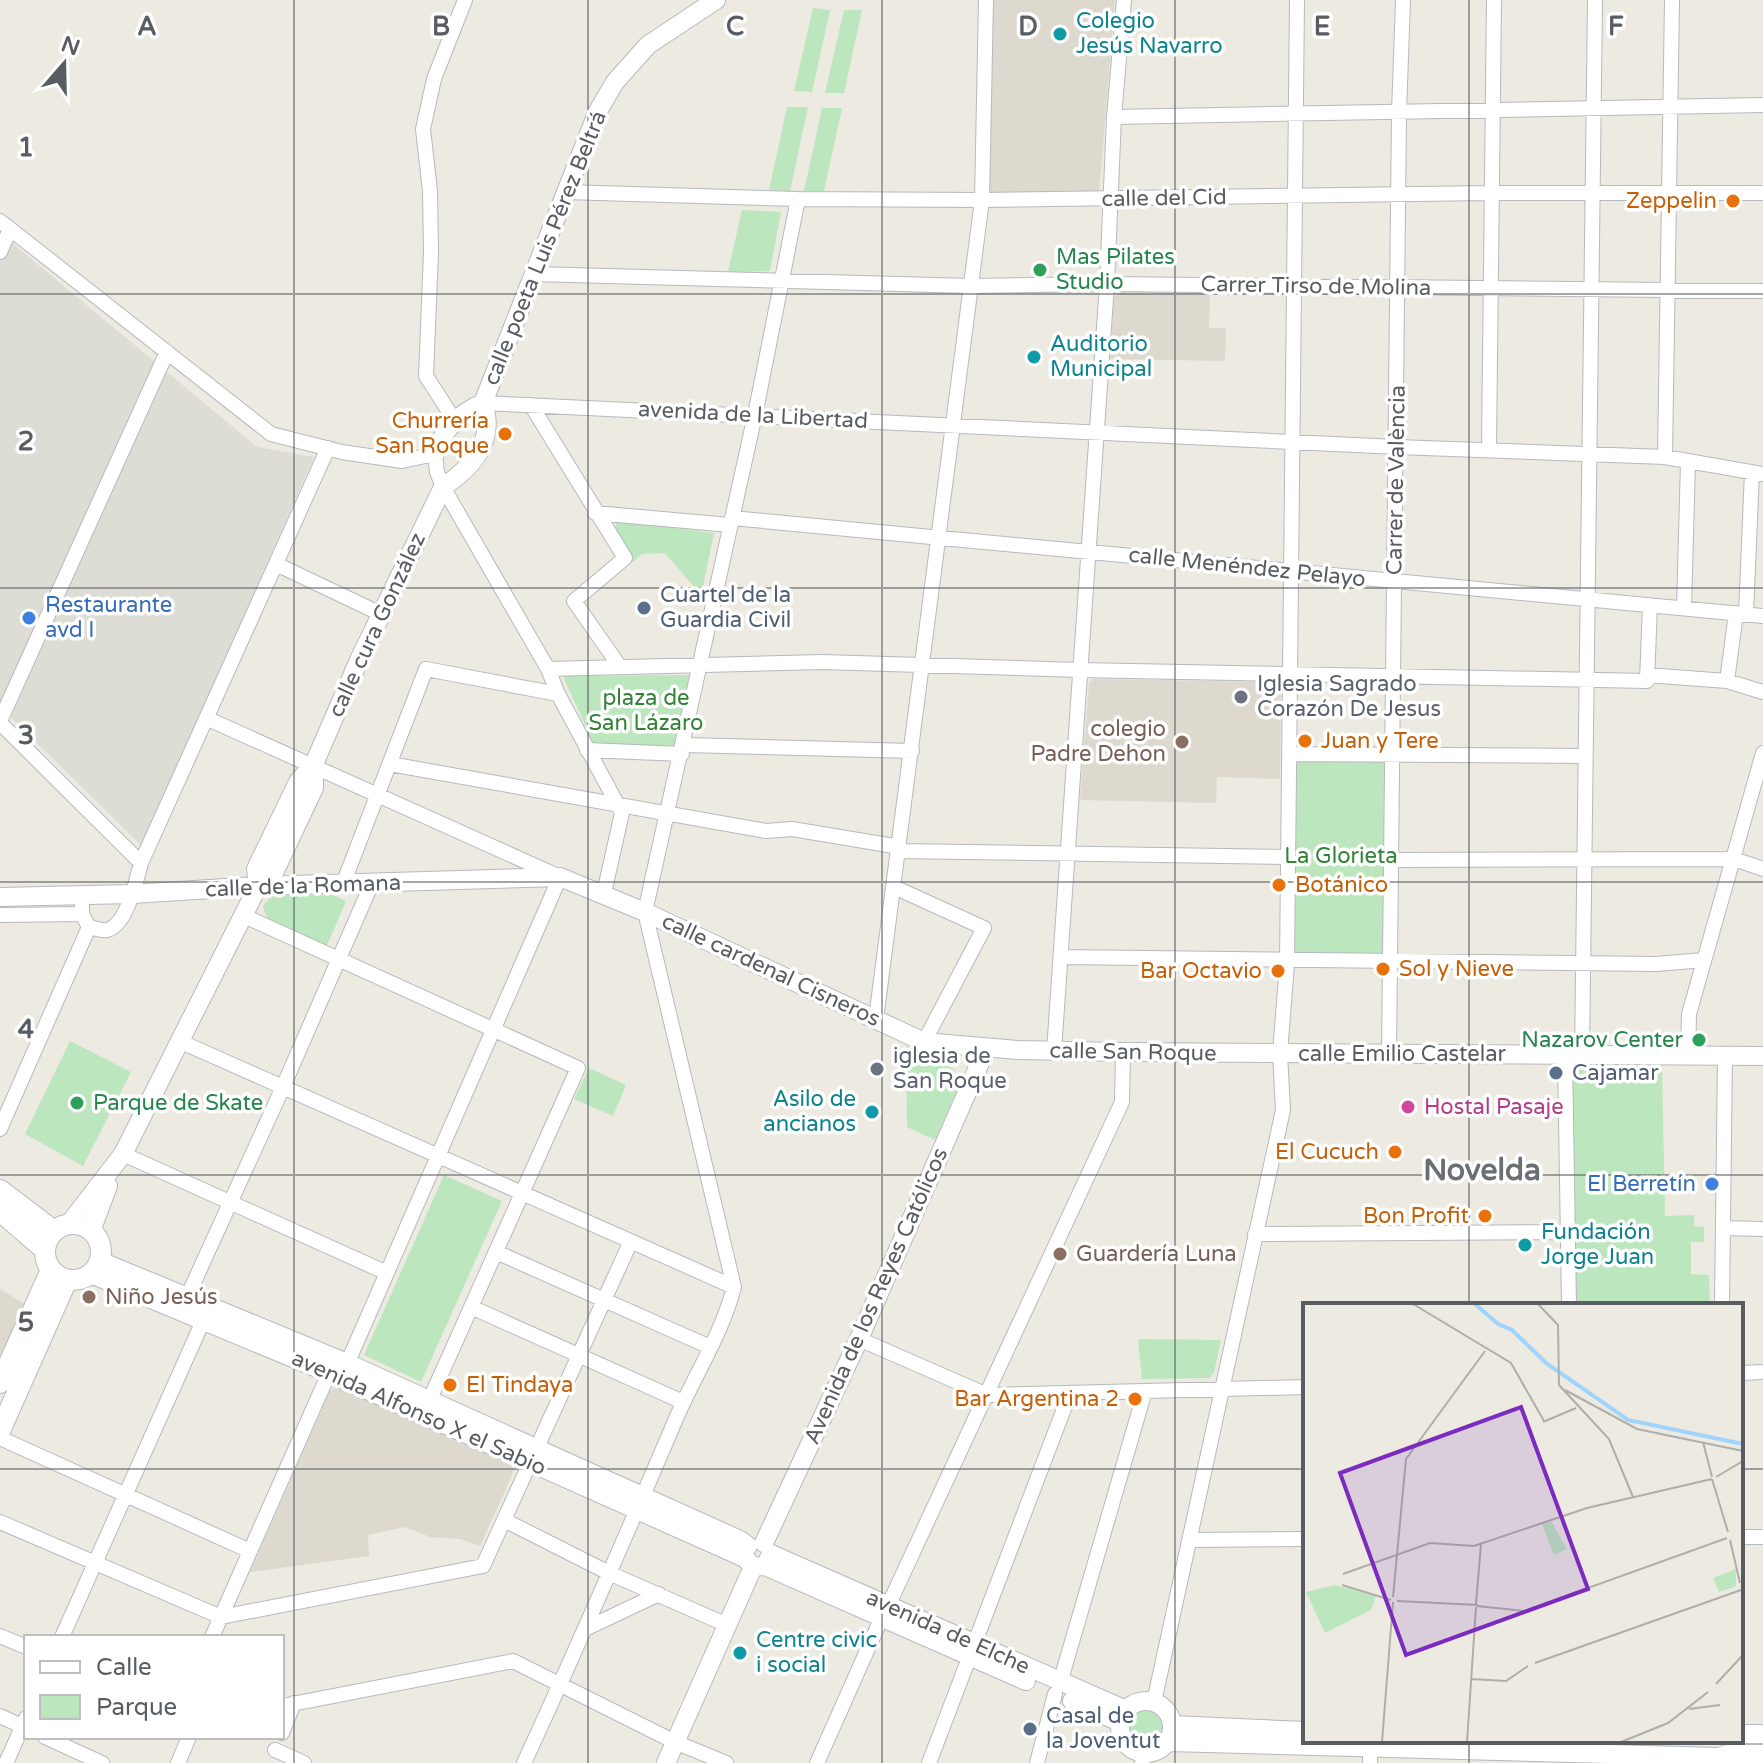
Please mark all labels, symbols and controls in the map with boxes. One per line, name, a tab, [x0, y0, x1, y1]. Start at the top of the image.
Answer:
place label: Colegio Jesús Navarro	[1076, 8, 1223, 59]
text: A	[137, 11, 157, 42]
text: B	[432, 11, 450, 42]
text: C	[726, 11, 744, 42]
text: D	[1018, 11, 1038, 42]
text: E	[1314, 11, 1330, 42]
text: F	[1608, 11, 1624, 42]
north arrow	[24, 24, 104, 104]
marker: Colegio Jesús Navarro	[1051, 25, 1069, 43]
text: N	[58, 31, 83, 61]
street label: calle poeta Luis Pérez Beltrá	[478, 107, 612, 389]
text: 1	[18, 132, 34, 163]
street label: calle del Cid	[1101, 184, 1227, 212]
place label: Zeppelin	[1626, 188, 1717, 214]
marker: Zeppelin	[1724, 192, 1742, 210]
place label: Mas Pilates Studio	[1056, 244, 1175, 295]
marker: Mas Pilates Studio	[1031, 261, 1049, 279]
street label: Carrer Tirso de Molina	[1200, 271, 1432, 301]
place label: Auditorio Municipal	[1050, 331, 1152, 382]
marker: Auditorio Municipal	[1025, 348, 1043, 366]
street label: Carrer de València	[1381, 385, 1411, 575]
street label: avenida de la Libertad	[637, 396, 869, 434]
place label: Churrería San Roque	[375, 408, 489, 459]
marker: Churrería San Roque	[496, 425, 514, 443]
text: 2	[18, 426, 34, 457]
street label: calle cura González	[323, 529, 431, 721]
street label: calle Menéndez Pelayo	[1127, 542, 1367, 592]
place label: Cuartel de la Guardia Civil	[660, 582, 791, 633]
place label: Restaurante avd I	[45, 592, 172, 643]
marker: Cuartel de la Guardia Civil	[635, 599, 653, 617]
marker: Restaurante avd I	[20, 609, 38, 627]
place label: Iglesia Sagrado Corazón De Jesus	[1257, 671, 1441, 722]
park label: plaza de San Lázaro	[589, 685, 703, 736]
marker: Iglesia Sagrado Corazón De Jesus	[1232, 688, 1250, 706]
place label: colegio Padre Dehon	[1031, 716, 1166, 767]
text: 3	[18, 720, 34, 751]
place label: Juan y Tere	[1321, 728, 1439, 754]
marker: Juan y Tere	[1296, 732, 1314, 750]
marker: colegio Padre Dehon	[1173, 733, 1191, 751]
park label: La Glorieta	[1284, 843, 1398, 869]
street label: calle de la Romana	[205, 870, 401, 902]
place label: Botánico	[1295, 872, 1388, 898]
marker: Botánico	[1270, 876, 1288, 894]
street label: calle cardenal Cisneros	[658, 908, 884, 1032]
place label: Sol y Nieve	[1399, 956, 1514, 982]
place label: Bar Octavio	[1140, 958, 1262, 984]
marker: Sol y Nieve	[1374, 960, 1392, 978]
marker: Bar Octavio	[1269, 962, 1287, 980]
text: 4	[18, 1014, 34, 1045]
place label: Nazarov Center	[1521, 1027, 1684, 1053]
marker: Nazarov Center	[1690, 1031, 1708, 1049]
street label: calle San Roque	[1049, 1038, 1217, 1066]
street label: calle Emilio Castelar	[1298, 1041, 1507, 1067]
place label: iglesia de San Roque	[893, 1043, 1007, 1094]
marker: iglesia de San Roque	[868, 1060, 886, 1078]
place label: Cajamar	[1572, 1060, 1659, 1086]
marker: Cajamar	[1547, 1064, 1565, 1082]
place label: Asilo de ancianos	[763, 1086, 856, 1137]
place label: Parque de Skate	[93, 1090, 263, 1116]
marker: Parque de Skate	[68, 1094, 86, 1112]
place label: Hostal Pasaje	[1424, 1094, 1564, 1120]
marker: Hostal Pasaje	[1399, 1098, 1417, 1116]
marker: Asilo de ancianos	[863, 1103, 881, 1121]
place label: El Cucuch	[1275, 1139, 1379, 1165]
marker: El Cucuch	[1386, 1143, 1404, 1161]
street label: Avenida de los Reyes Católicos	[799, 1144, 953, 1448]
district label: Novelda	[1423, 1152, 1541, 1189]
place label: El Berretín	[1587, 1171, 1696, 1197]
marker: El Berretín	[1703, 1175, 1721, 1193]
place label: Bon Profit	[1363, 1203, 1469, 1229]
marker: Bon Profit	[1476, 1207, 1494, 1225]
place label: Fundación Jorge Juan	[1541, 1219, 1654, 1270]
marker: Fundación Jorge Juan	[1516, 1236, 1534, 1254]
place label: Guardería Luna	[1076, 1241, 1237, 1267]
marker: Guardería Luna	[1051, 1245, 1069, 1263]
place label: Niño Jesús	[105, 1284, 218, 1310]
marker: Niño Jesús	[80, 1288, 98, 1306]
inset map	[1303, 1303, 1743, 1743]
text: 5	[18, 1307, 34, 1338]
street label: avenida Alfonso X el Sabio	[288, 1345, 550, 1481]
place label: El Tindaya	[466, 1372, 573, 1398]
marker: El Tindaya	[441, 1376, 459, 1394]
place label: Bar Argentina 2	[954, 1386, 1119, 1412]
marker: Bar Argentina 2	[1126, 1390, 1144, 1408]
street label: avenida de Elche	[862, 1584, 1034, 1680]
place label: Centre civic i social	[756, 1627, 877, 1678]
legend	[24, 1635, 284, 1739]
marker: Centre civic i social	[731, 1644, 749, 1662]
text: Calle	[96, 1653, 152, 1682]
text: Parque	[96, 1693, 177, 1722]
place label: Casal de la Joventut	[1046, 1703, 1160, 1754]
marker: Casal de la Joventut	[1021, 1720, 1039, 1738]

